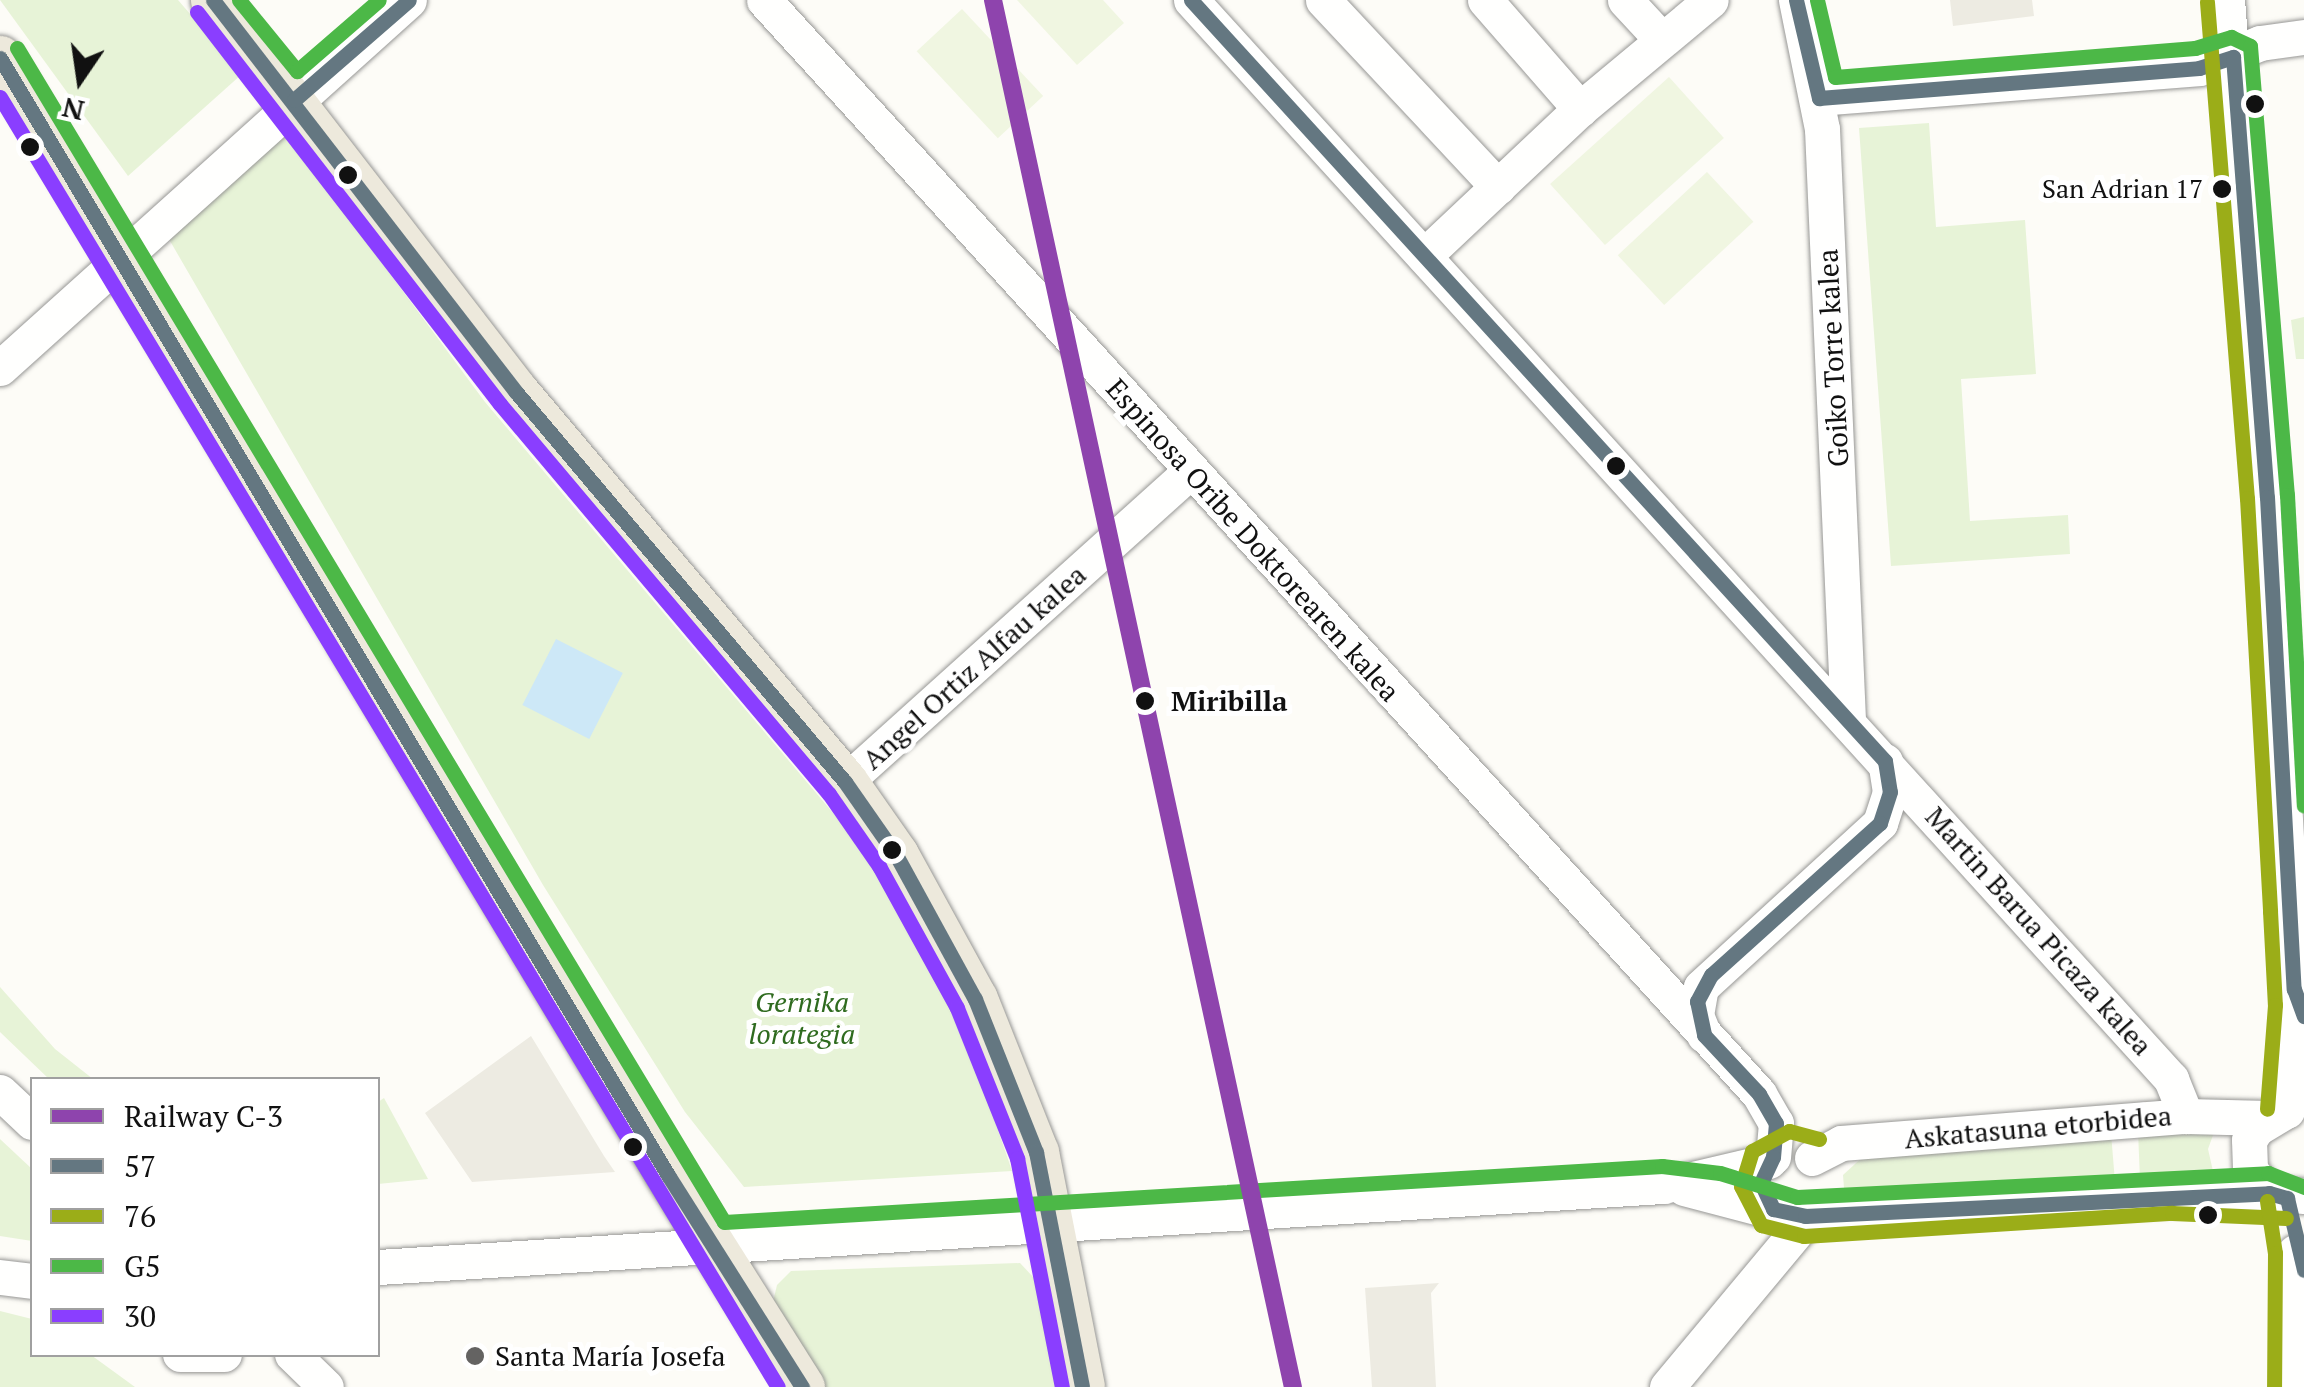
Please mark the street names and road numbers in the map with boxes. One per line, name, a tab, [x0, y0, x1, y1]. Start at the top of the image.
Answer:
street label: Goiko Torre kalea	[1811, 248, 1855, 468]
street label: Espinosa Oribe Doktorearen kalea	[1099, 372, 1407, 708]
street label: Angel Ortiz Alfau kalea	[855, 558, 1093, 776]
street label: Martin Barua Picaza kalea	[1919, 800, 2159, 1062]
street label: Askatasuna etorbidea	[1903, 1099, 2173, 1155]

